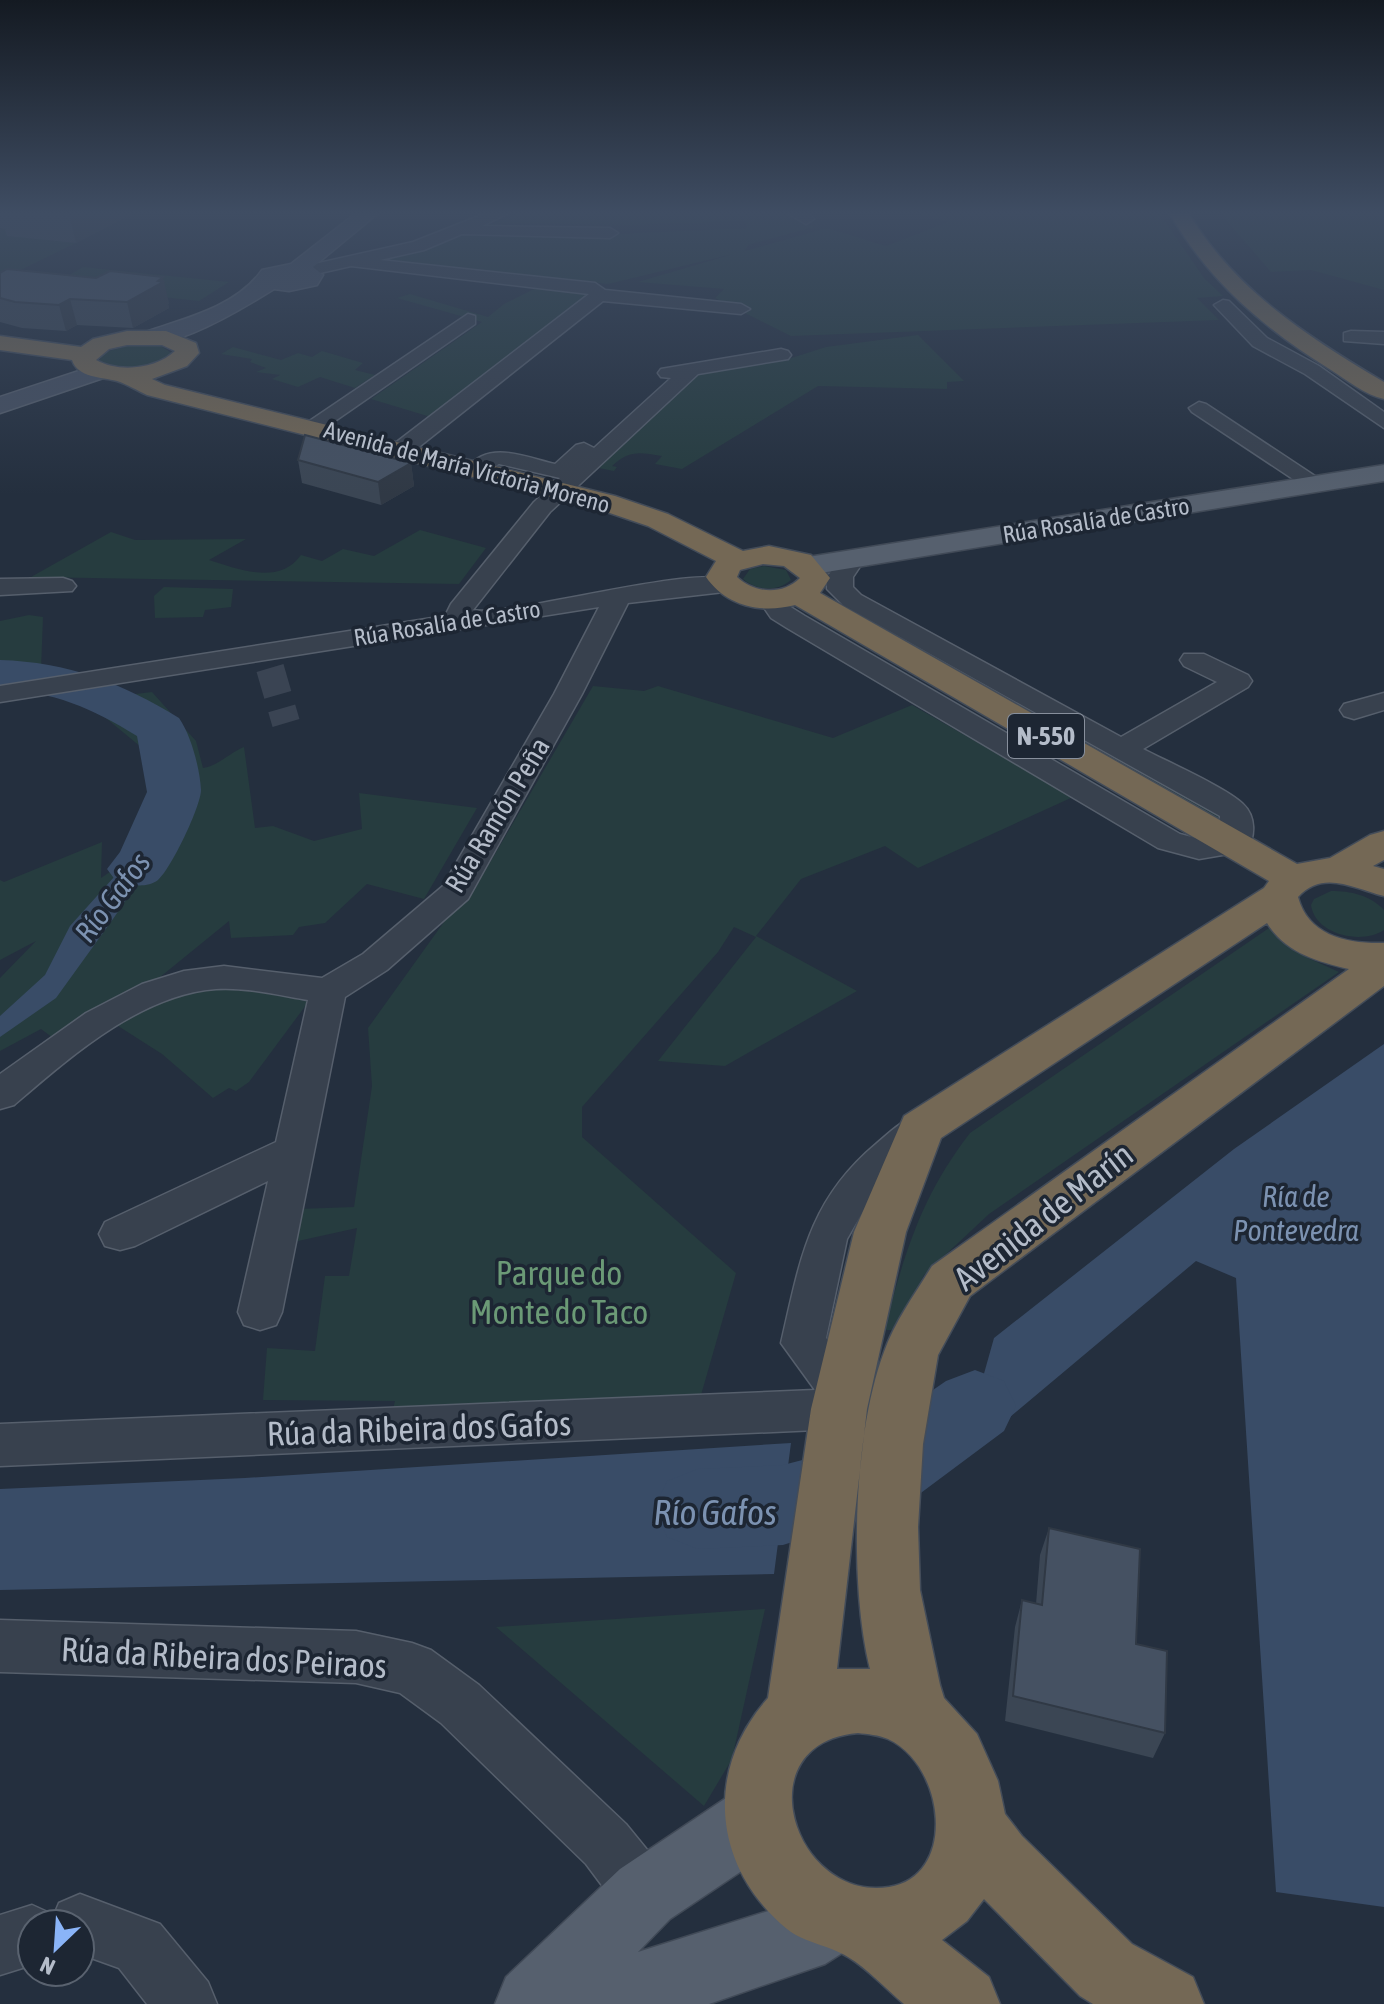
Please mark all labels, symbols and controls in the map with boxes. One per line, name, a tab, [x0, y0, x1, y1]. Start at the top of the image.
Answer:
street label: Avenida de María Victoria Moreno	[321, 416, 613, 518]
street label: Rúa Rosalía de Castro	[1001, 492, 1191, 548]
street label: Rúa Rosalía de Castro	[352, 595, 542, 651]
road number: N-550	[1008, 714, 1084, 758]
street label: Rúa Ramón Peña	[438, 732, 556, 898]
water label: Río Gafos	[67, 846, 157, 948]
street label: Avenida de Marín	[946, 1134, 1140, 1298]
water label: Ría de Pontevedra	[1233, 1179, 1359, 1247]
park label: Parque do Monte do Taco	[470, 1253, 648, 1331]
street label: Rúa da Ribeira dos Gafos	[266, 1403, 572, 1453]
water label: Río Gafos	[653, 1491, 777, 1533]
street label: Rúa da Ribeira dos Peiraos	[60, 1629, 388, 1685]
north arrow	[16, 1908, 96, 1988]
text: N	[36, 1952, 59, 1981]

